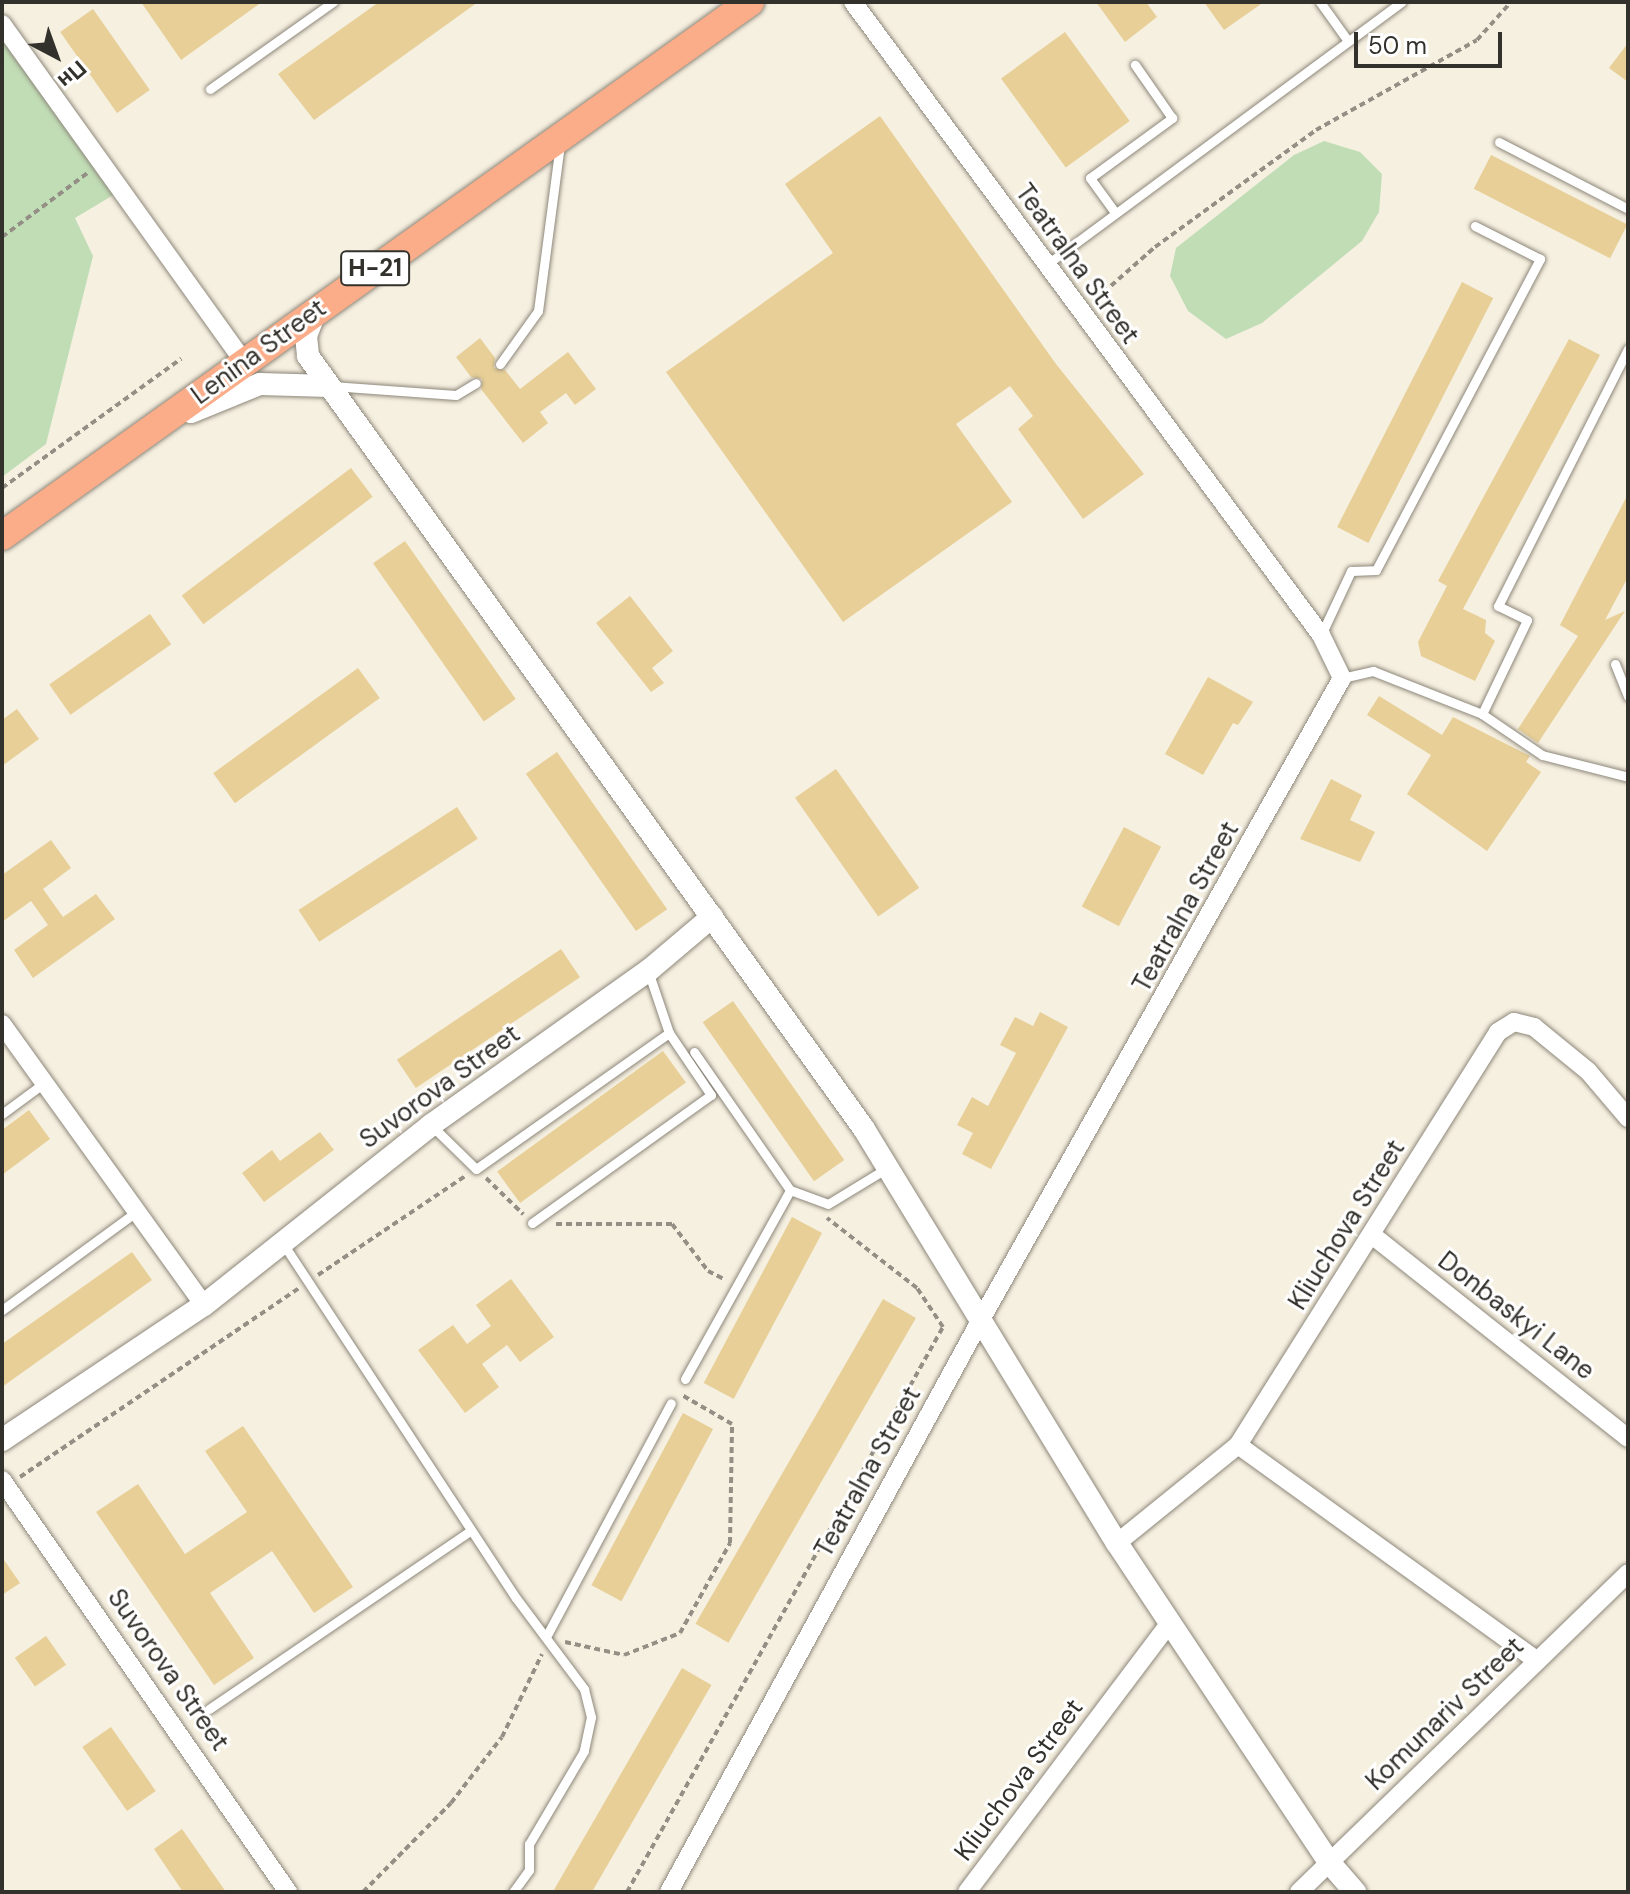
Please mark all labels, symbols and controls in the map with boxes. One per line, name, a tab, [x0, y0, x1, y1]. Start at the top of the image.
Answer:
north arrow	[16, 16, 96, 96]
scale bar	[1358, 16, 1506, 66]
text: 50 m	[1368, 30, 1427, 61]
text: Пн	[52, 54, 93, 95]
street label: Teatralna Street	[1008, 178, 1146, 350]
road number: Н-21	[339, 248, 411, 288]
street label: Lenina Street	[186, 293, 332, 411]
street label: Teatralna Street	[1126, 816, 1246, 998]
street label: Suvorova Street	[354, 1018, 526, 1156]
street label: Kliuchova Street	[1282, 1134, 1412, 1316]
street label: Donbaskyi Lane	[1432, 1245, 1600, 1387]
street label: Teatralna Street	[808, 1381, 928, 1563]
street label: Suvorova Street	[101, 1583, 235, 1757]
street label: Komunariv Street	[1360, 1631, 1530, 1797]
street label: Kliuchova Street	[948, 1693, 1090, 1867]

